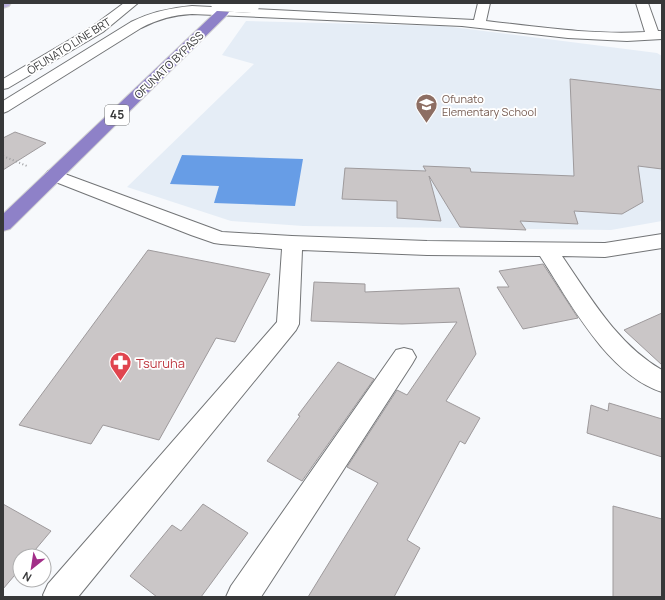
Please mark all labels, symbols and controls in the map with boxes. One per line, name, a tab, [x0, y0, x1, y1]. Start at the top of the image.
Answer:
street label: ŌFUNATO LINE BRT	[24, 13, 114, 77]
street label: OFUNATO BYPASS	[131, 28, 207, 102]
place label: Ofunato Elementary School	[442, 91, 537, 119]
school or university icon: Ofunato Elementary School	[413, 92, 439, 125]
road number: 45	[105, 105, 129, 125]
pharmacy icon: Tsuruha	[107, 350, 133, 383]
place label: Tsuruha	[136, 354, 185, 372]
north arrow	[12, 548, 52, 588]
text: N	[19, 569, 34, 586]

